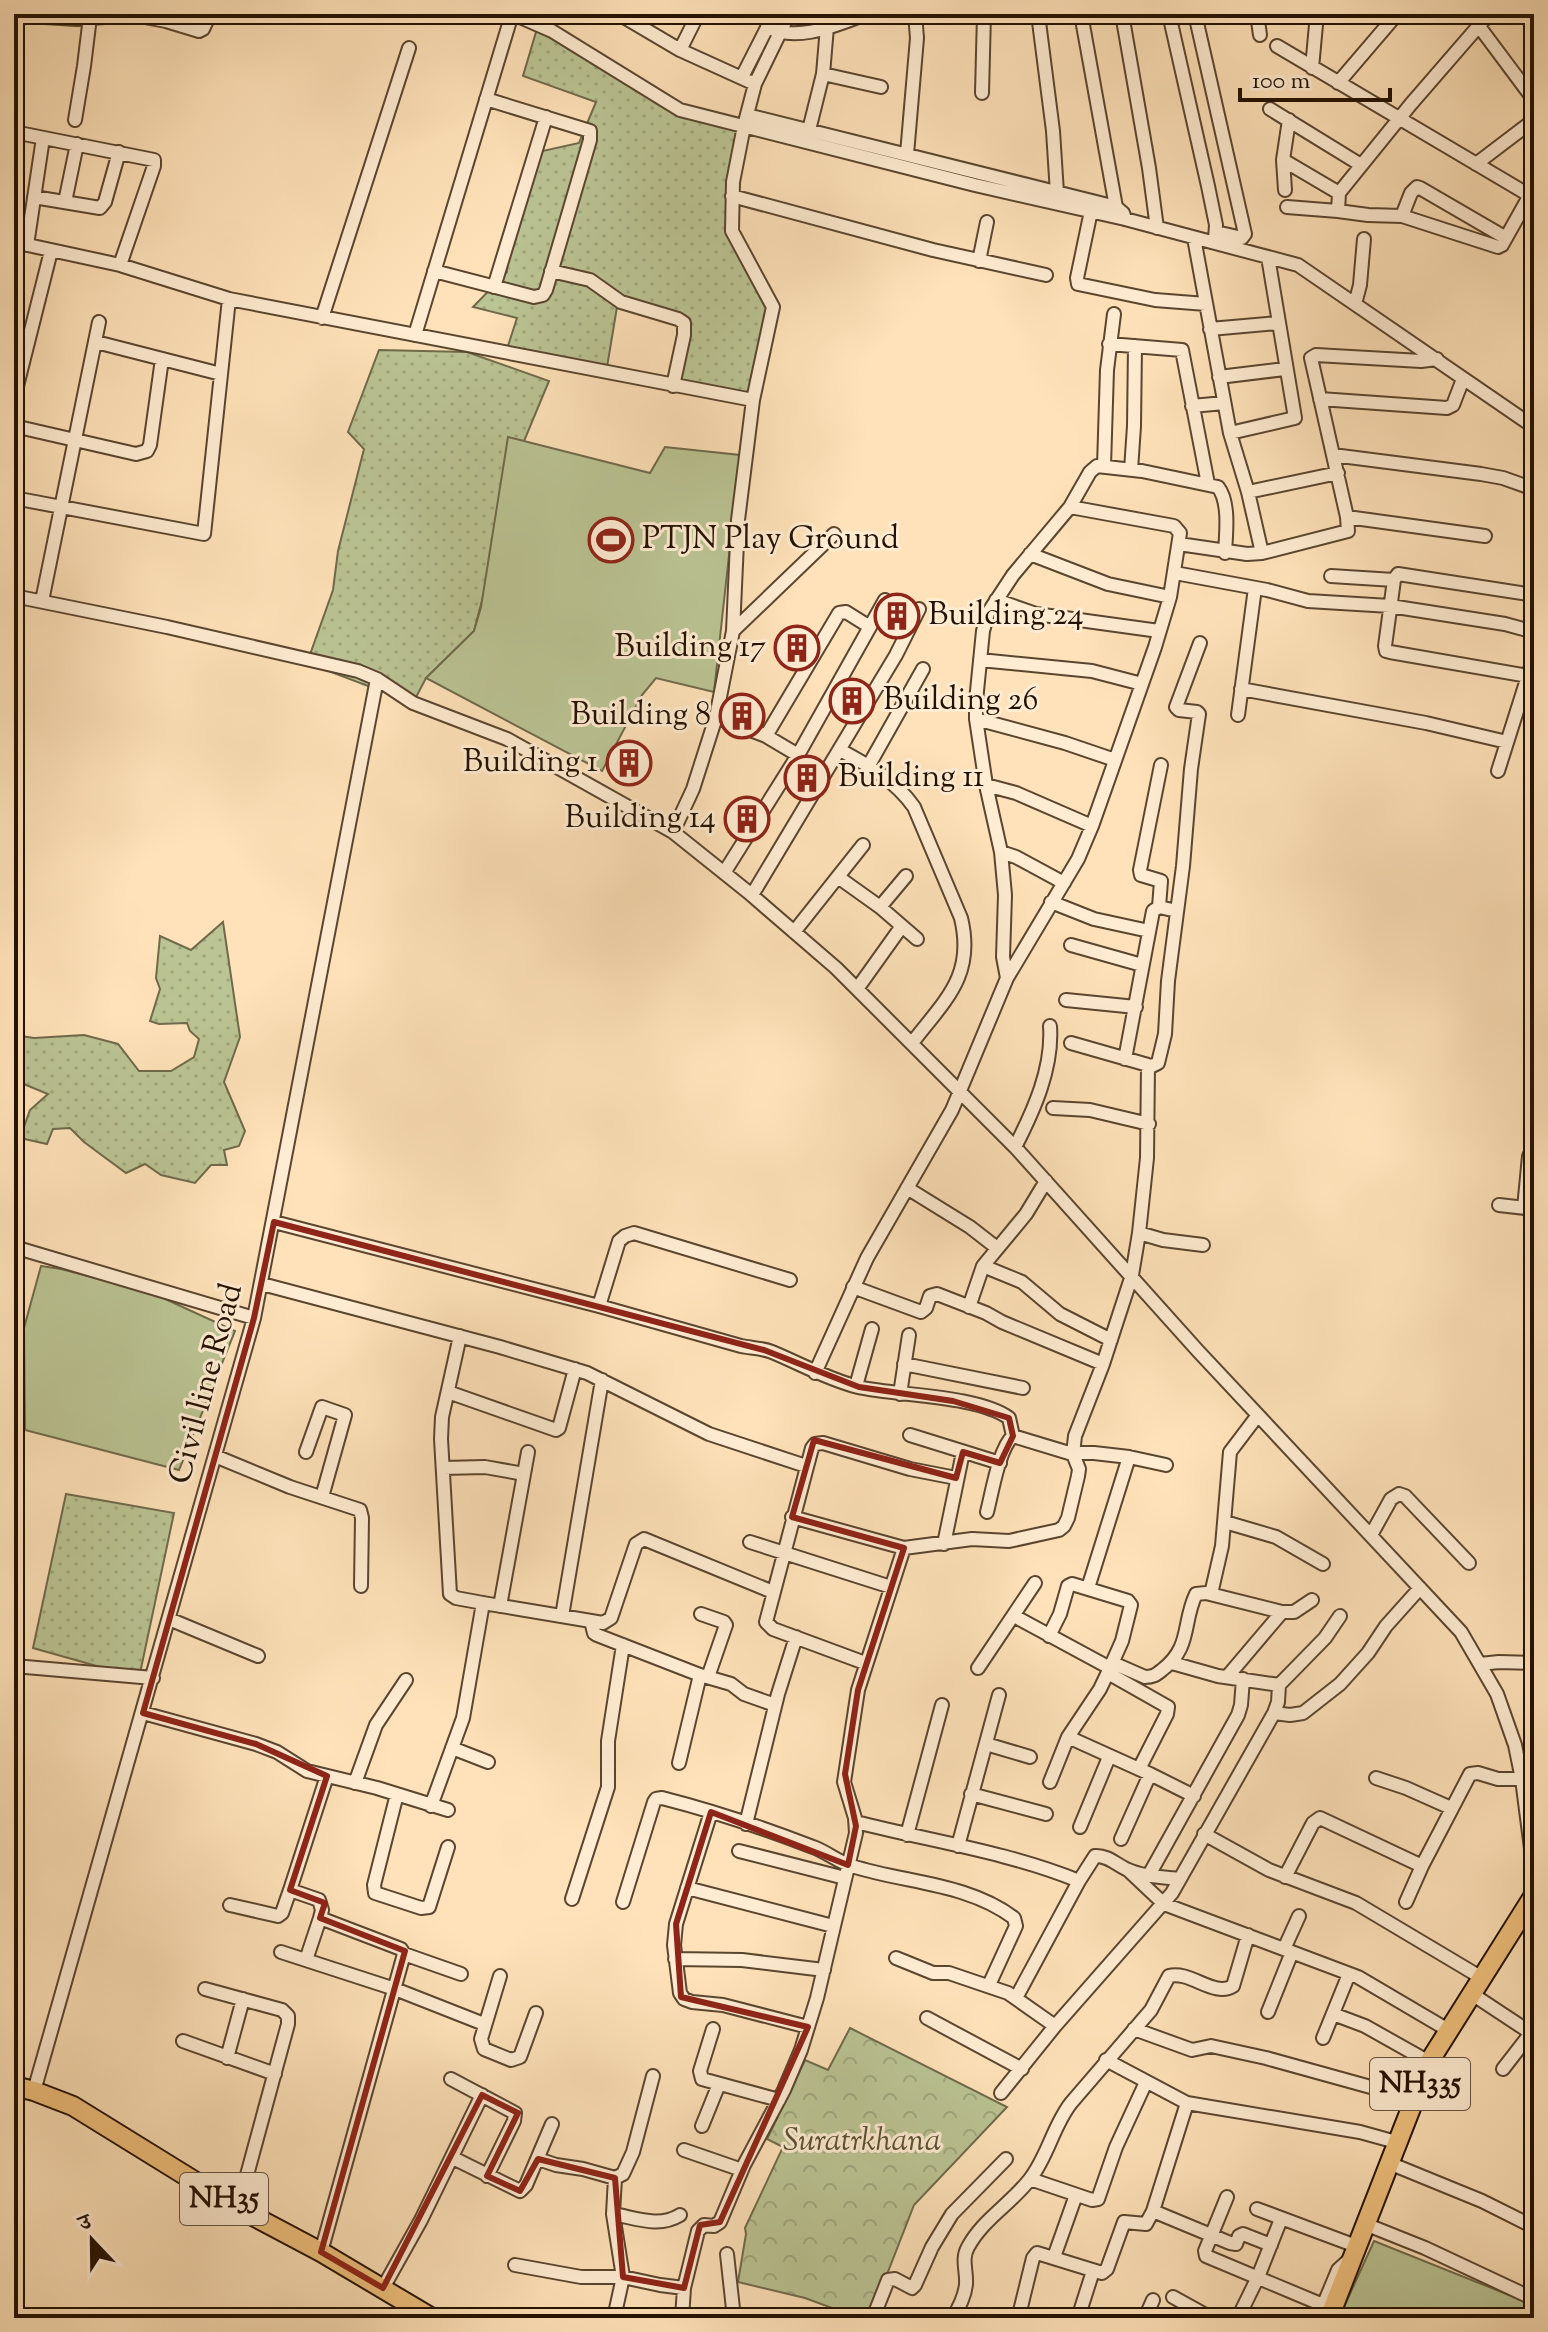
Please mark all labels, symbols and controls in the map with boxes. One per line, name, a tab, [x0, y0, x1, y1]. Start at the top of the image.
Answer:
scale bar	[1240, 52, 1390, 102]
text: 100 m	[1252, 65, 1310, 99]
sports icon: PTJN Play Ground	[587, 516, 635, 564]
place label: PTJN Play Ground	[642, 517, 899, 563]
building icon: Building 24	[873, 592, 921, 640]
place label: Building 24	[928, 593, 1084, 639]
building icon: Building 17	[773, 624, 821, 672]
place label: Building 17	[615, 625, 766, 671]
building icon: Building 26	[828, 677, 876, 725]
place label: Building 26	[883, 678, 1038, 724]
building icon: Building 8	[718, 692, 766, 740]
place label: Building 8	[571, 693, 711, 739]
building icon: Building 1	[605, 739, 653, 787]
place label: Building 1	[463, 740, 598, 786]
building icon: Building 11	[783, 754, 831, 802]
place label: Building 11	[838, 755, 984, 801]
building icon: Building 14	[723, 795, 771, 843]
place label: Building 14	[565, 796, 716, 842]
street label: Civil line Road	[158, 1278, 256, 1490]
road number: NH335	[1370, 2058, 1470, 2110]
park label: Suratrkhana	[783, 2119, 941, 2165]
road number: NH35	[180, 2173, 268, 2225]
north arrow	[52, 2200, 132, 2280]
text: उ	[73, 2207, 98, 2242]

